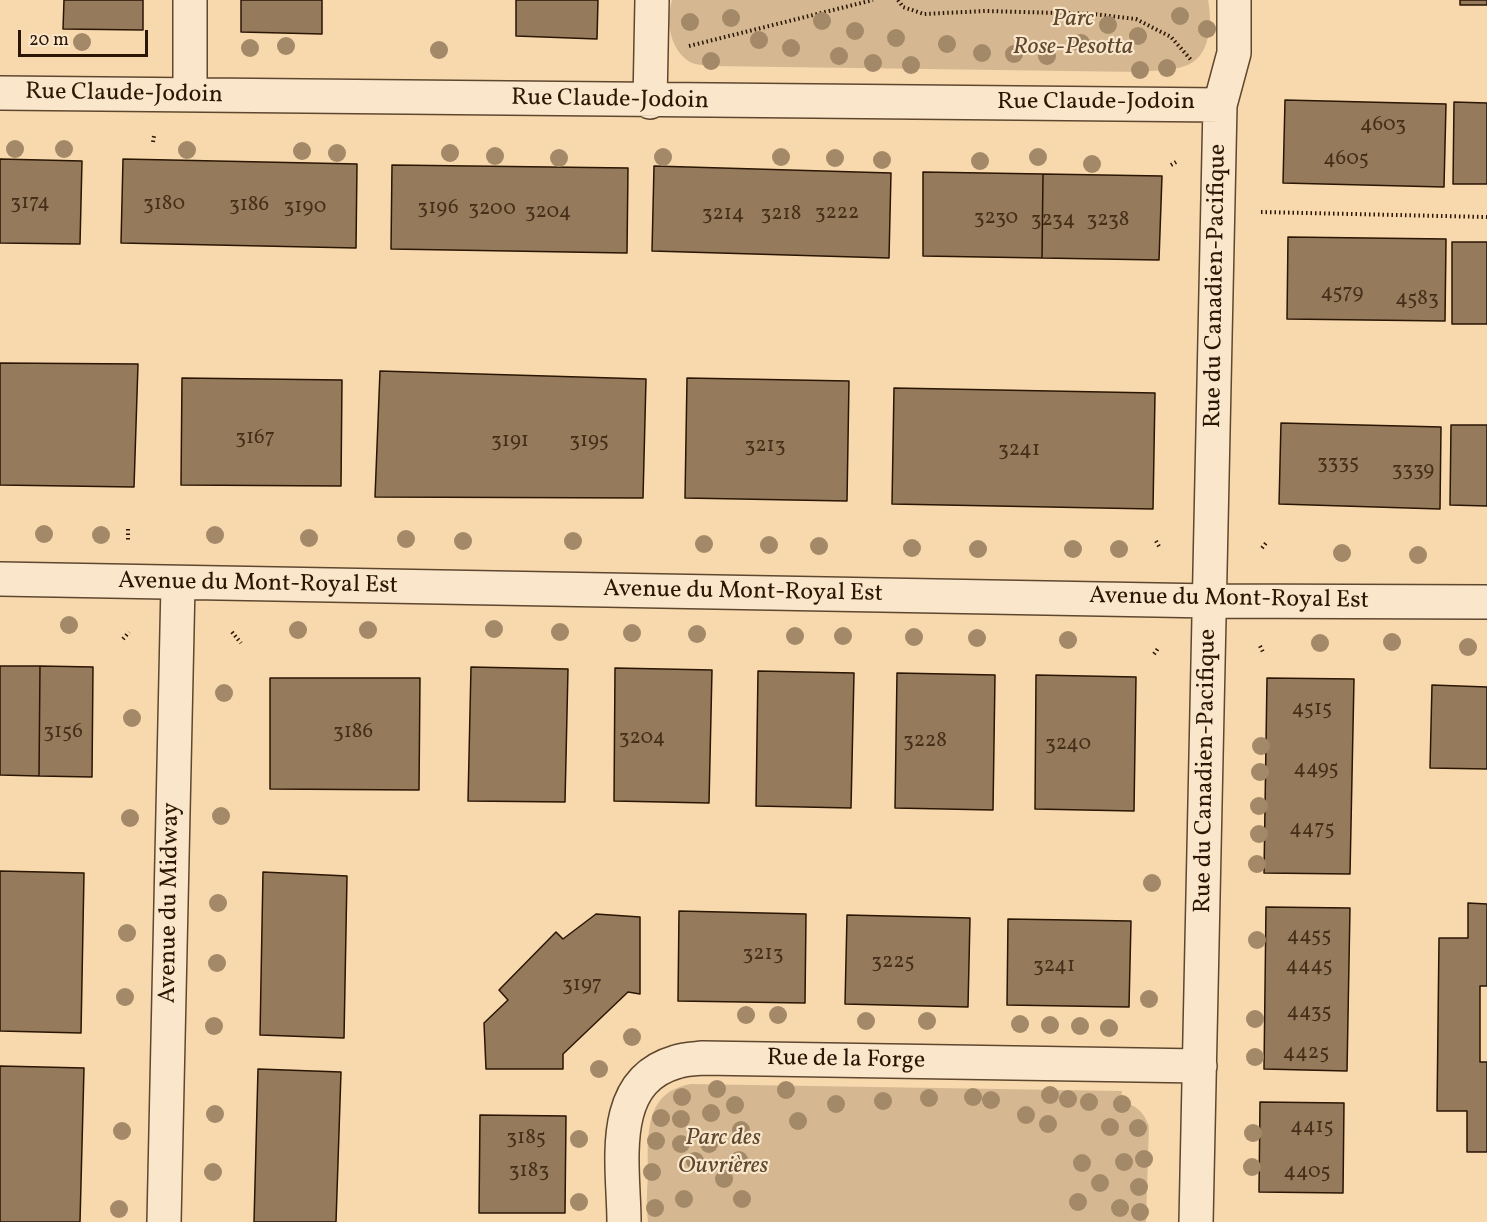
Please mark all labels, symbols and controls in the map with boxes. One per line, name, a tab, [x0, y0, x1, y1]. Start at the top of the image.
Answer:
park label: Parc Rose-Pesotta	[1013, 7, 1133, 63]
scale bar	[21, 18, 152, 56]
text: 20 m	[29, 28, 69, 53]
street label: Rue Claude-Jodoin	[25, 79, 223, 111]
street label: Rue Claude-Jodoin	[511, 85, 709, 117]
street label: Rue Claude-Jodoin	[997, 90, 1195, 118]
house number: 4603	[1360, 113, 1406, 139]
street label: Rue du Canadien-Pacifique	[1200, 143, 1234, 429]
house number: 4605	[1323, 147, 1369, 173]
house number: 3174	[10, 191, 50, 217]
house number: 3180	[143, 192, 185, 218]
house number: 3186	[229, 193, 269, 219]
house number: 3190	[284, 195, 326, 221]
house number: 3196	[417, 196, 459, 222]
house number: 3200	[468, 197, 516, 223]
house number: 3204	[525, 200, 571, 226]
house number: 3222	[815, 201, 859, 227]
house number: 3214	[702, 202, 744, 228]
house number: 3218	[761, 202, 801, 228]
house number: 3230	[974, 206, 1018, 232]
house number: 3234	[1031, 208, 1075, 234]
house number: 3238	[1087, 208, 1129, 234]
house number: 4579	[1321, 281, 1363, 307]
house number: 4583	[1395, 287, 1439, 313]
house number: 3167	[235, 426, 275, 452]
house number: 3191	[491, 429, 529, 455]
house number: 3195	[569, 429, 609, 455]
house number: 3213	[745, 434, 785, 460]
house number: 3241	[998, 438, 1040, 464]
house number: 3335	[1317, 451, 1359, 477]
house number: 3339	[1392, 458, 1434, 484]
street label: Avenue du Mont-Royal Est	[118, 568, 398, 602]
street label: Avenue du Mont-Royal Est	[603, 576, 883, 610]
street label: Avenue du Mont-Royal Est	[1089, 583, 1369, 617]
street label: Rue du Canadien-Pacifique	[1190, 628, 1224, 914]
house number: 4515	[1292, 697, 1332, 723]
house number: 3156	[43, 720, 83, 746]
house number: 3186	[333, 720, 373, 746]
house number: 3204	[619, 726, 665, 752]
house number: 3228	[903, 729, 947, 755]
house number: 3240	[1045, 732, 1091, 758]
house number: 4495	[1293, 757, 1339, 783]
street label: Avenue du Midway	[155, 802, 187, 1004]
house number: 4475	[1289, 817, 1335, 843]
house number: 4455	[1287, 924, 1331, 950]
house number: 3213	[743, 942, 783, 968]
house number: 3225	[871, 950, 915, 976]
house number: 3241	[1033, 954, 1075, 980]
house number: 4445	[1285, 954, 1333, 980]
house number: 3197	[562, 973, 602, 999]
house number: 4435	[1286, 1000, 1332, 1026]
house number: 4425	[1283, 1041, 1329, 1067]
street label: Rue de la Forge	[767, 1045, 925, 1077]
house number: 4415	[1290, 1115, 1334, 1141]
house number: 3185	[506, 1126, 546, 1152]
park label: Parc des Ouvrières	[678, 1126, 768, 1182]
house number: 3183	[509, 1159, 549, 1185]
house number: 4405	[1283, 1160, 1331, 1186]

